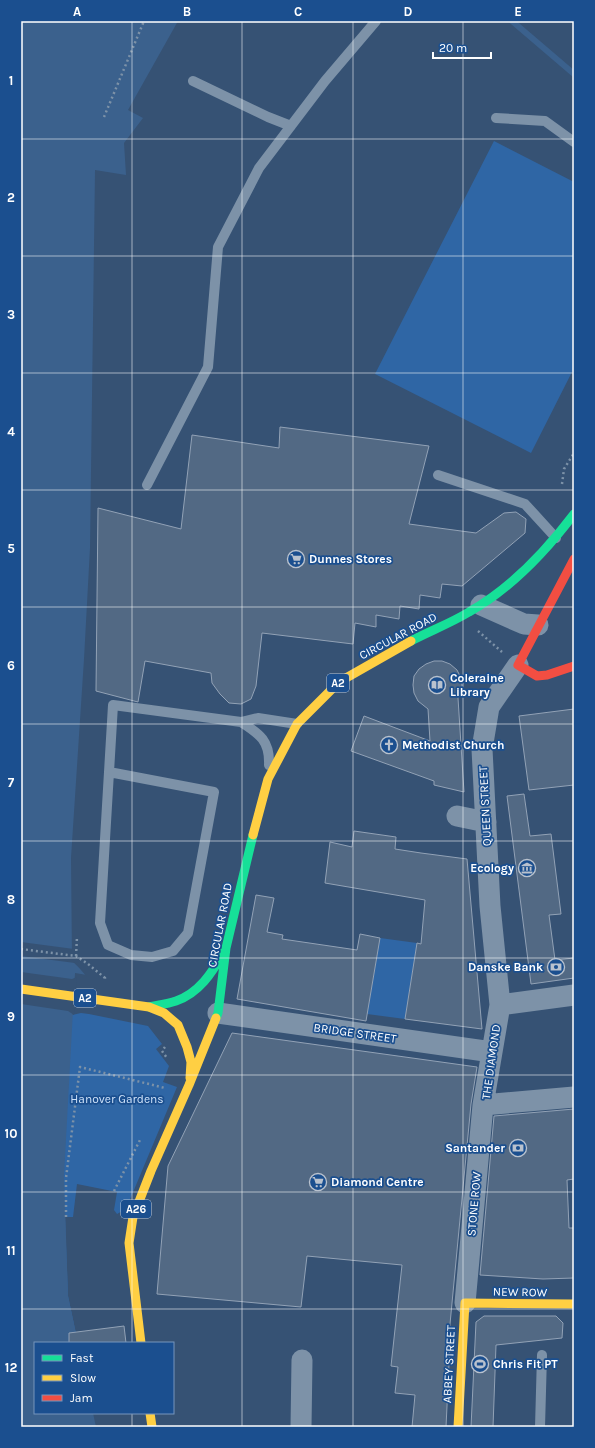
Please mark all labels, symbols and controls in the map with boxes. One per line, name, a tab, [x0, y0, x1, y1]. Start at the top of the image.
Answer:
text: A	[73, 4, 81, 19]
text: B	[183, 4, 191, 19]
text: C	[294, 4, 302, 19]
text: D	[404, 4, 413, 19]
text: E	[514, 4, 522, 19]
scale bar	[433, 34, 491, 60]
text: 20 m	[439, 41, 467, 55]
text: 1	[9, 73, 13, 88]
text: 2	[7, 190, 15, 205]
text: 3	[7, 307, 15, 322]
text: 4	[7, 424, 15, 439]
text: 5	[7, 541, 15, 556]
supermarket icon: Dunnes Stores	[286, 549, 306, 569]
place label: Dunnes Stores	[309, 552, 392, 566]
street label: CIRCULAR ROAD	[357, 610, 439, 662]
text: 6	[7, 658, 15, 673]
place label: Coleraine Library	[450, 671, 504, 699]
road number: A2	[327, 674, 349, 692]
library icon: Coleraine Library	[427, 675, 447, 695]
church icon: Methodist Church	[379, 735, 399, 755]
place label: Methodist Church	[402, 738, 504, 752]
street label: QUEEN STREET	[476, 766, 494, 846]
text: 7	[8, 775, 15, 790]
museum icon: Ecology	[517, 858, 537, 878]
place label: Ecology	[470, 861, 514, 875]
street label: CIRCULAR ROAD	[205, 881, 235, 968]
text: 8	[7, 892, 15, 907]
bank icon: Danske Bank	[546, 957, 566, 977]
place label: Danske Bank	[468, 960, 543, 974]
road number: A2	[74, 989, 96, 1007]
text: 9	[7, 1009, 15, 1024]
street label: BRIDGE STREET	[313, 1020, 397, 1046]
street label: THE DIAMOND	[479, 1023, 503, 1101]
park label: Hanover Gardens	[70, 1092, 164, 1106]
text: 10	[5, 1126, 17, 1141]
bank icon: Santander	[508, 1138, 528, 1158]
place label: Santander	[445, 1141, 505, 1155]
street label: STONE ROW	[464, 1171, 484, 1237]
supermarket icon: Diamond Centre	[308, 1172, 328, 1192]
place label: Diamond Centre	[331, 1175, 424, 1189]
road number: A26	[121, 1200, 151, 1218]
text: 11	[6, 1243, 16, 1258]
street label: NEW ROW	[493, 1285, 548, 1299]
street label: ABBEY STREET	[440, 1325, 458, 1403]
legend	[34, 1342, 174, 1414]
text: Fast	[70, 1351, 94, 1365]
sports icon: Chris Fit PT	[470, 1354, 490, 1374]
place label: Chris Fit PT	[493, 1357, 558, 1371]
text: 12	[5, 1360, 17, 1375]
text: Slow	[70, 1371, 96, 1385]
text: Jam	[70, 1391, 93, 1405]

